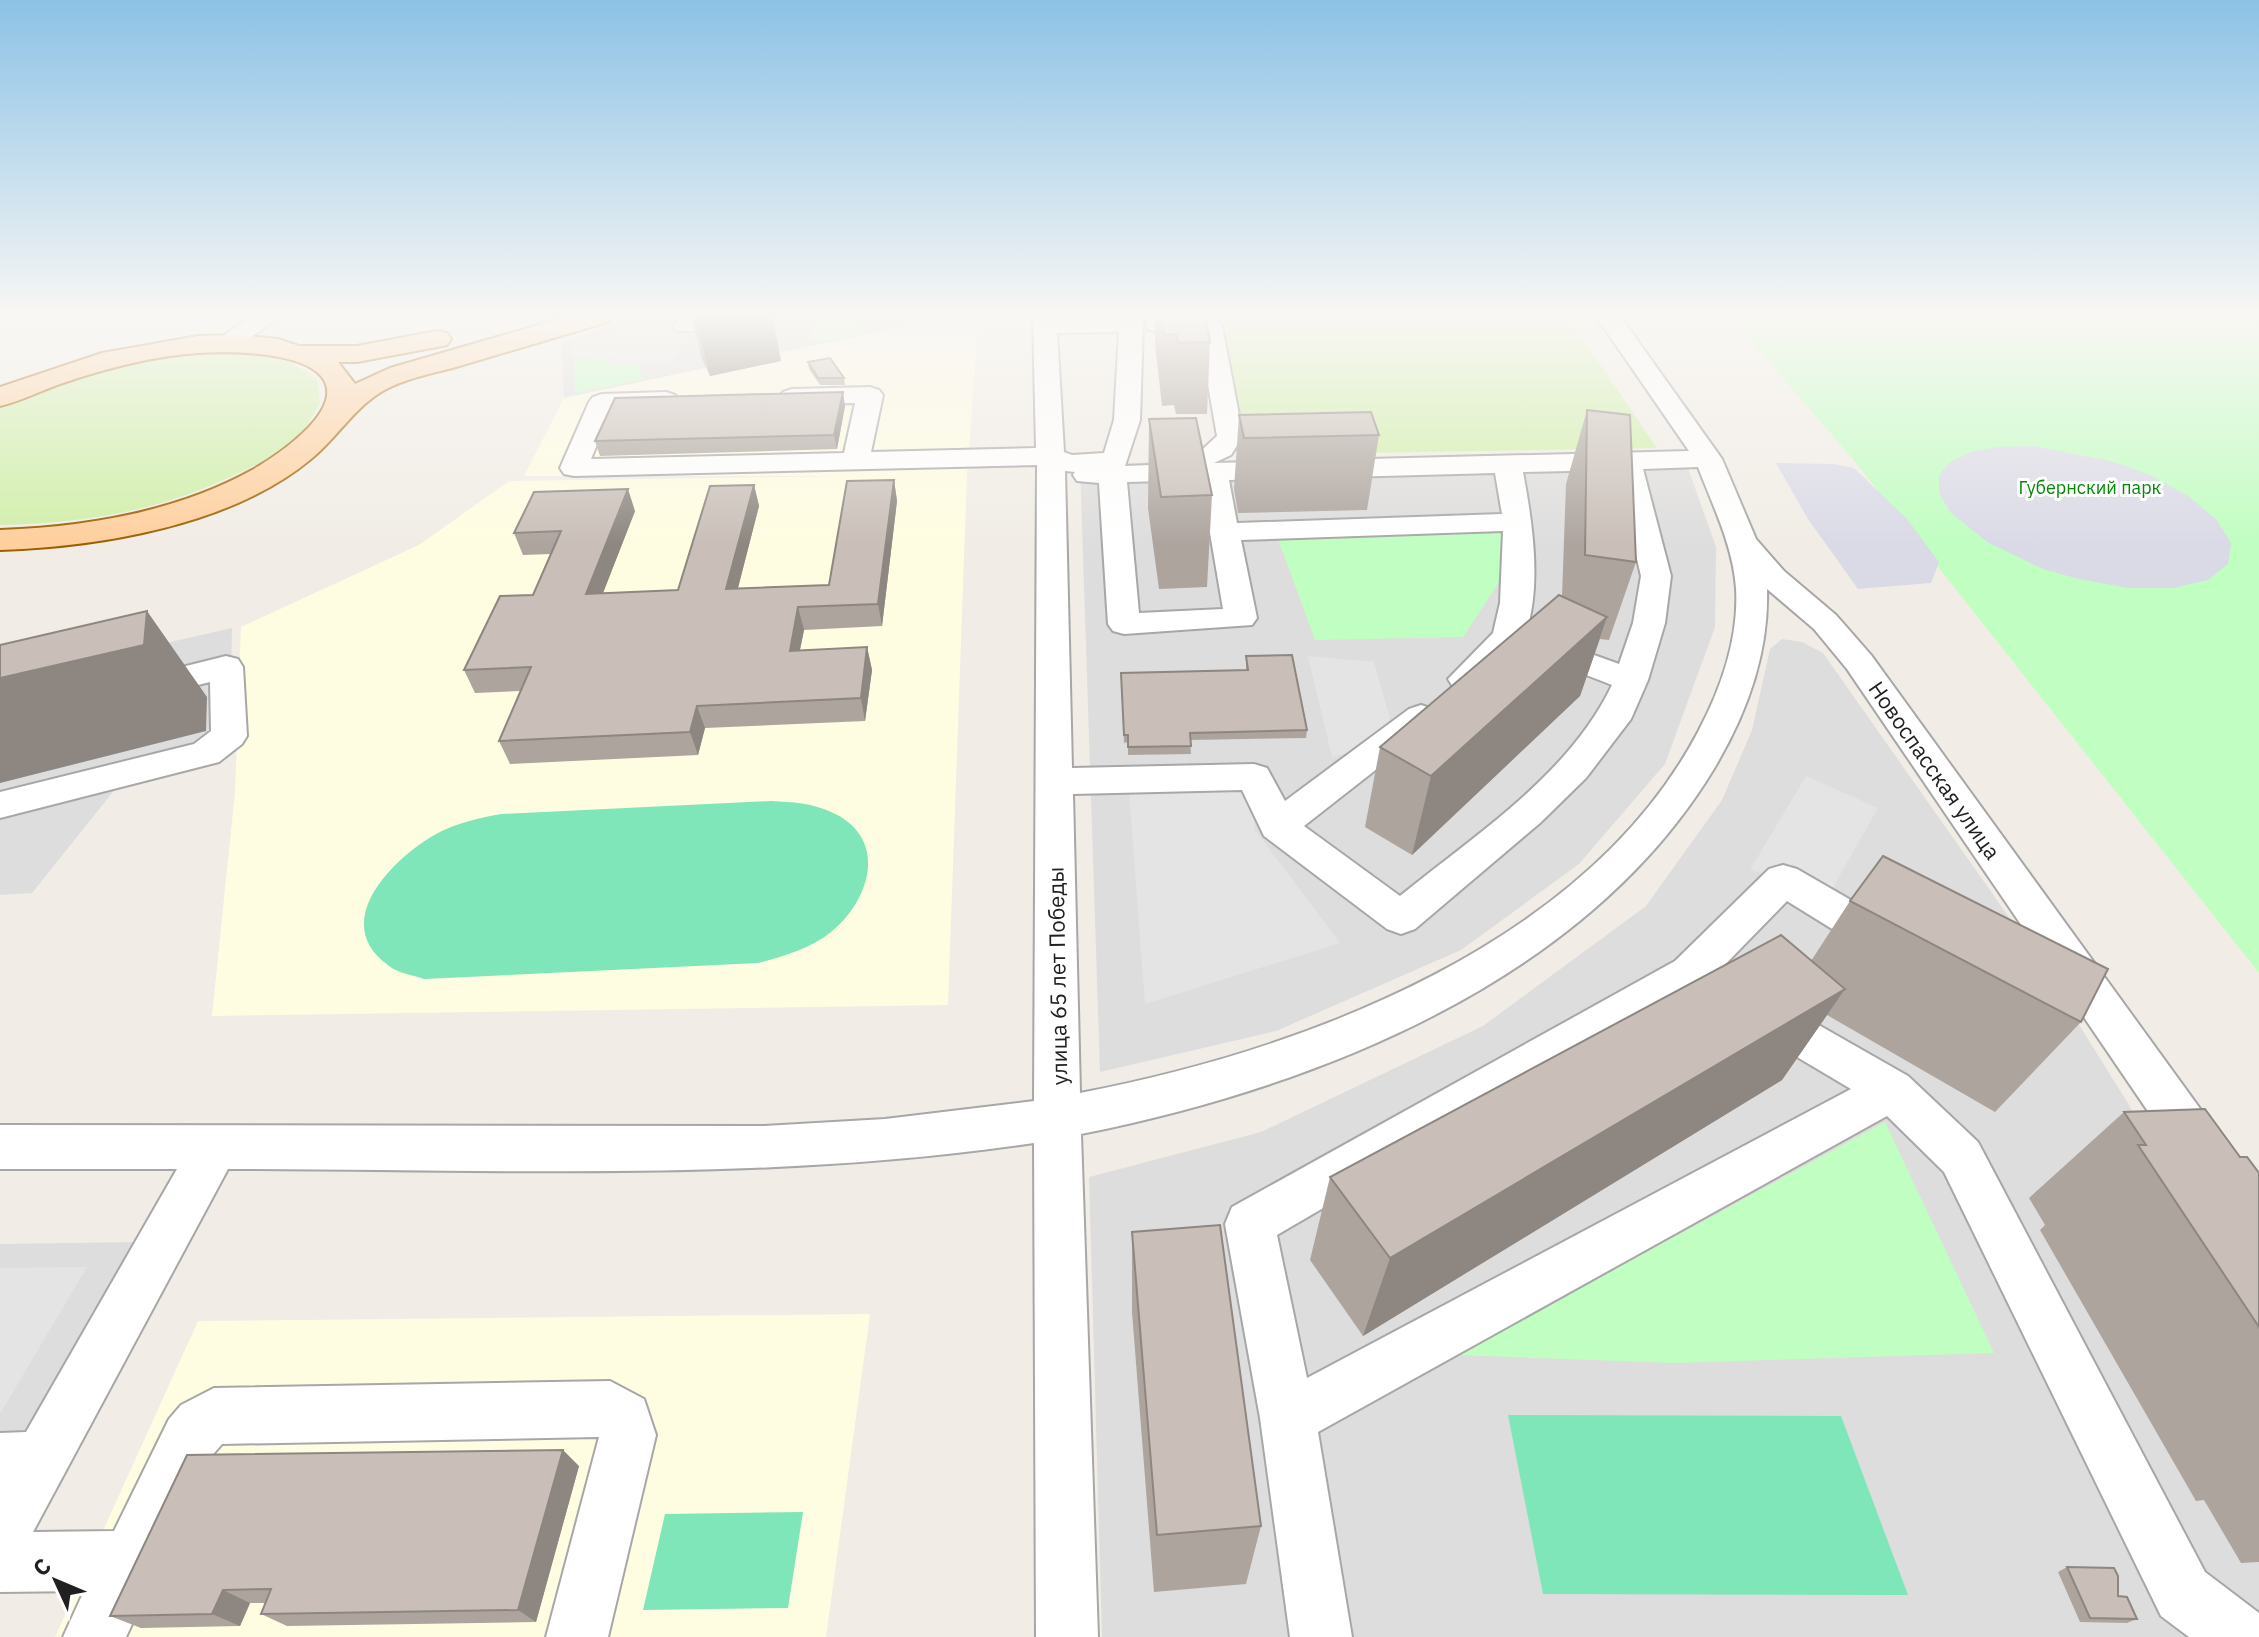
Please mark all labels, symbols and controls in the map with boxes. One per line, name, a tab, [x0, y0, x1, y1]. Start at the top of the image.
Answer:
park label: Губернский парк	[2019, 476, 2162, 499]
street label: Новоспасская улица	[1862, 675, 2008, 865]
street label: улица 65 лет Победы	[1041, 866, 1073, 1086]
north arrow	[16, 1541, 96, 1621]
text: С	[26, 1552, 57, 1582]

